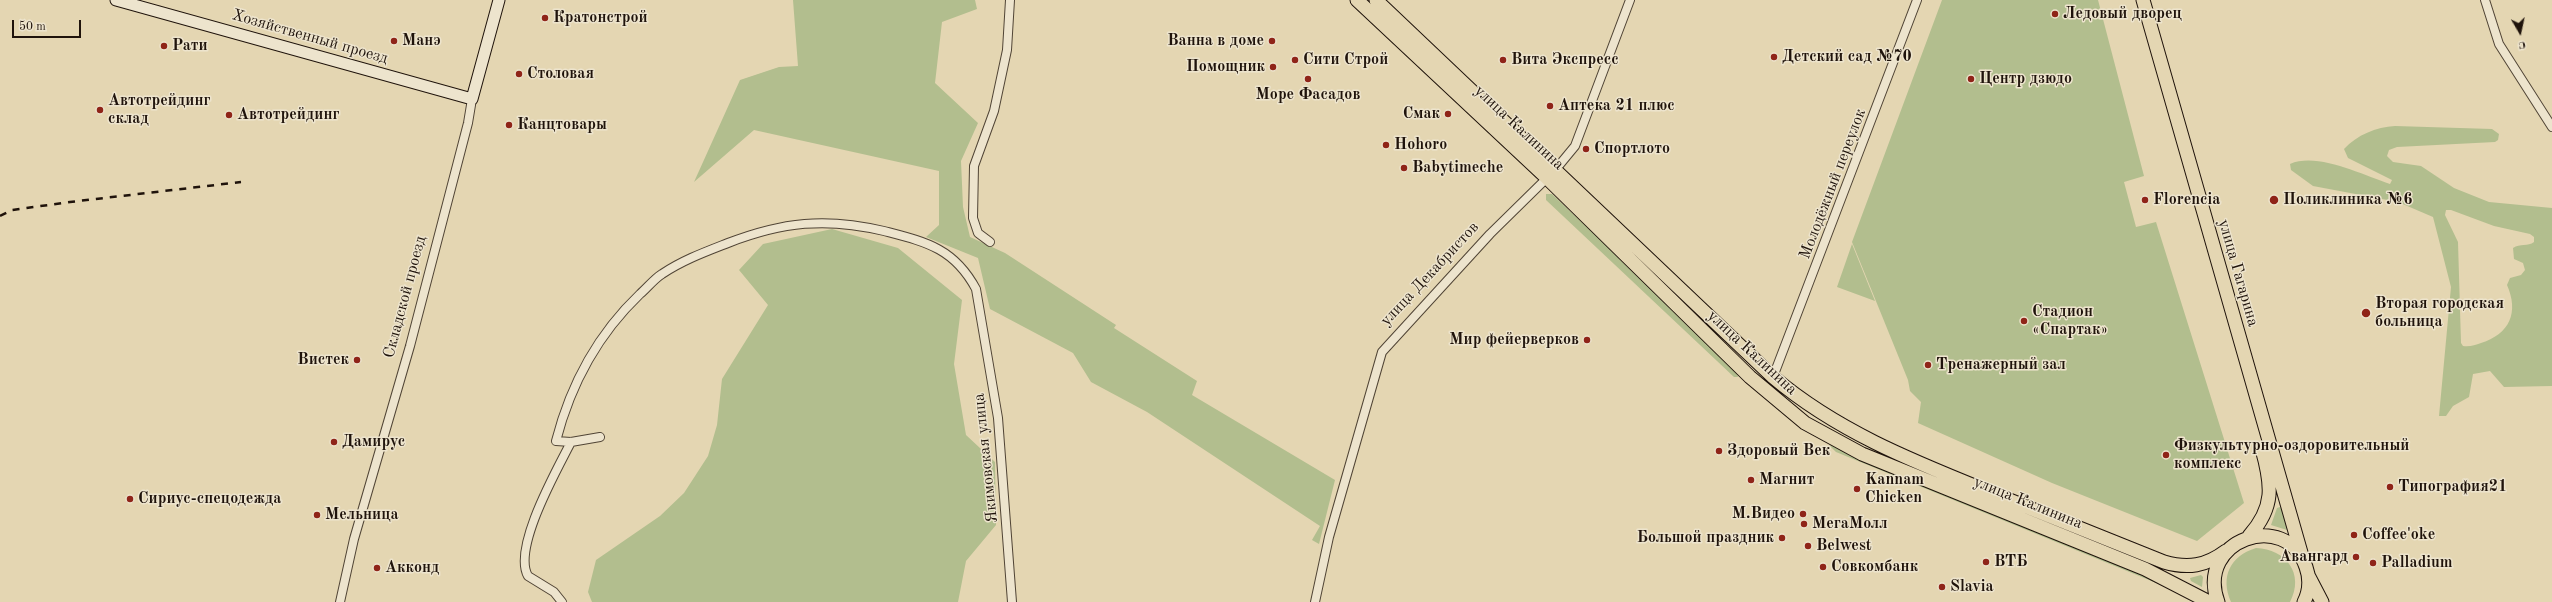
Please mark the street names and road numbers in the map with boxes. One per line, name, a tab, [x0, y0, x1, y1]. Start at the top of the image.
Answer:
street label: Хозяйственный проезд	[230, 6, 390, 68]
street label: улица Калинина	[1470, 82, 1568, 174]
street label: Молодёжный переулок	[1795, 106, 1871, 262]
street label: улица Гагарина	[2214, 217, 2262, 329]
street label: улица Декабристов	[1377, 218, 1483, 330]
street label: Складской проезд	[379, 234, 431, 360]
street label: улица Калинина	[1703, 307, 1801, 399]
street label: Якимовская улица	[970, 392, 1002, 524]
street label: улица Калинина	[1971, 472, 2085, 534]

